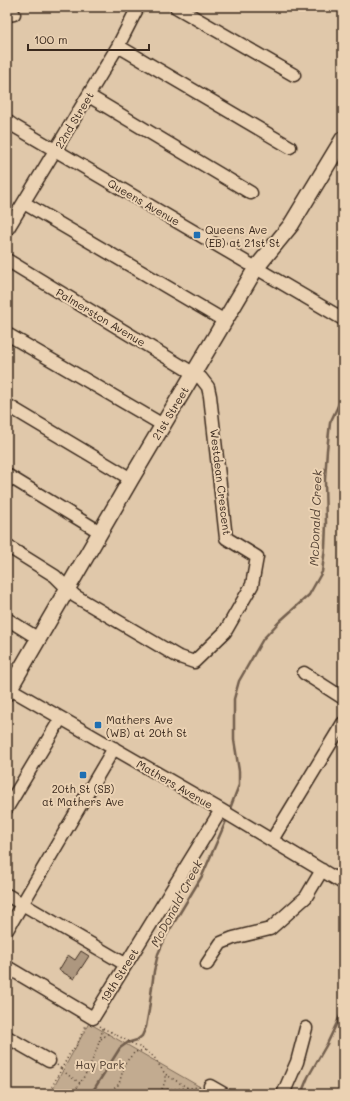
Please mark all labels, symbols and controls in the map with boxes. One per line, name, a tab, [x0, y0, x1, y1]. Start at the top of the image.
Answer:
scale bar	[28, 26, 149, 52]
text: 100 m	[34, 31, 68, 47]
street label: 22nd Street	[51, 89, 97, 151]
street label: Queens Avenue	[105, 175, 183, 229]
place label: Queens Ave (EB) at 21st St	[205, 222, 280, 250]
marker: Queens Ave (EB) at 21st St	[192, 230, 202, 240]
street label: Palmerston Avenue	[53, 284, 149, 350]
street label: 21st Street	[148, 383, 192, 442]
street label: Westdean Crescent	[207, 428, 235, 536]
water label: McDonald Creek	[305, 469, 325, 566]
place label: Mathers Ave (WB) at 20th St	[106, 712, 187, 740]
marker: Mathers Ave (WB) at 20th St	[93, 720, 103, 730]
street label: Mathers Avenue	[134, 756, 216, 812]
marker: 20th St (SB) at Mathers Ave	[78, 770, 88, 780]
place label: 20th St (SB) at Mathers Ave	[42, 781, 124, 809]
water label: McDonald Creek	[146, 856, 206, 949]
street label: 19th Street	[96, 945, 142, 1005]
park label: Hay Park	[76, 1057, 125, 1072]

